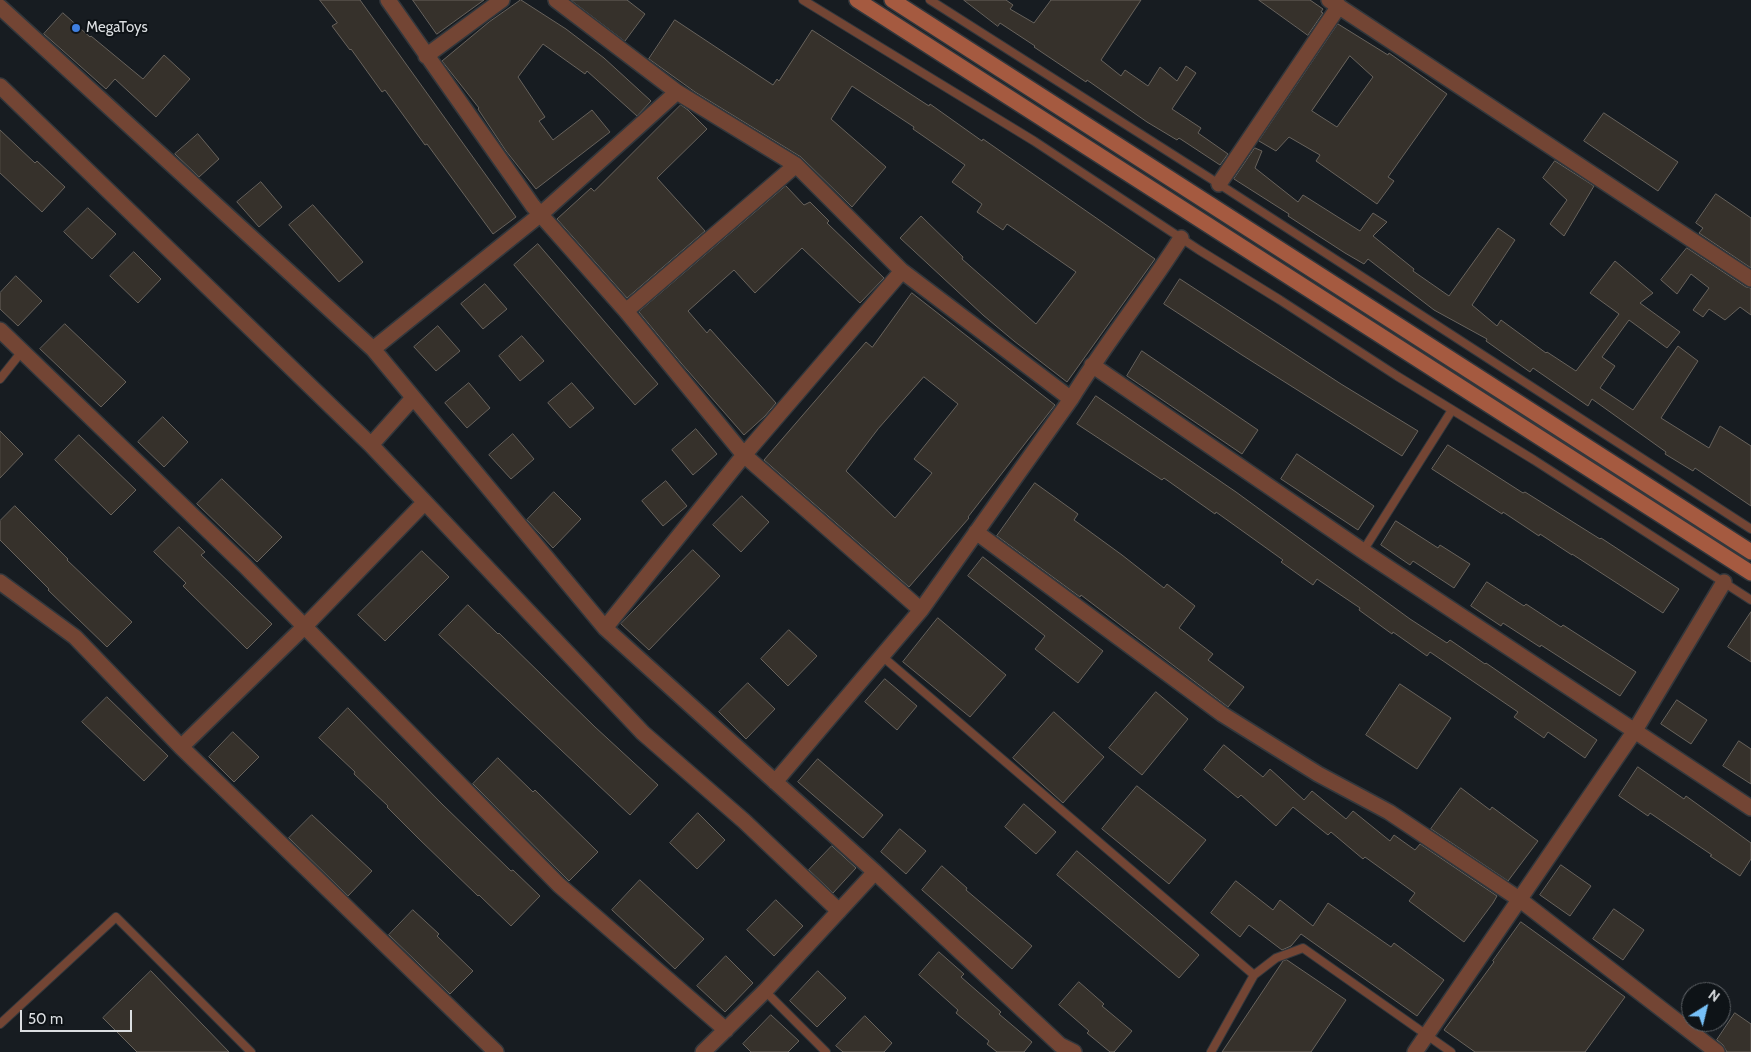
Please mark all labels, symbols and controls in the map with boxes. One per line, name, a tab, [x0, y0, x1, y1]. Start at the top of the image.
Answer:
place label: MegaToys	[86, 19, 148, 37]
marker: MegaToys	[70, 22, 82, 34]
north arrow	[1681, 982, 1731, 1032]
text: N	[1705, 985, 1724, 1006]
scale bar	[22, 1000, 135, 1032]
text: 50 m	[28, 1010, 63, 1028]

